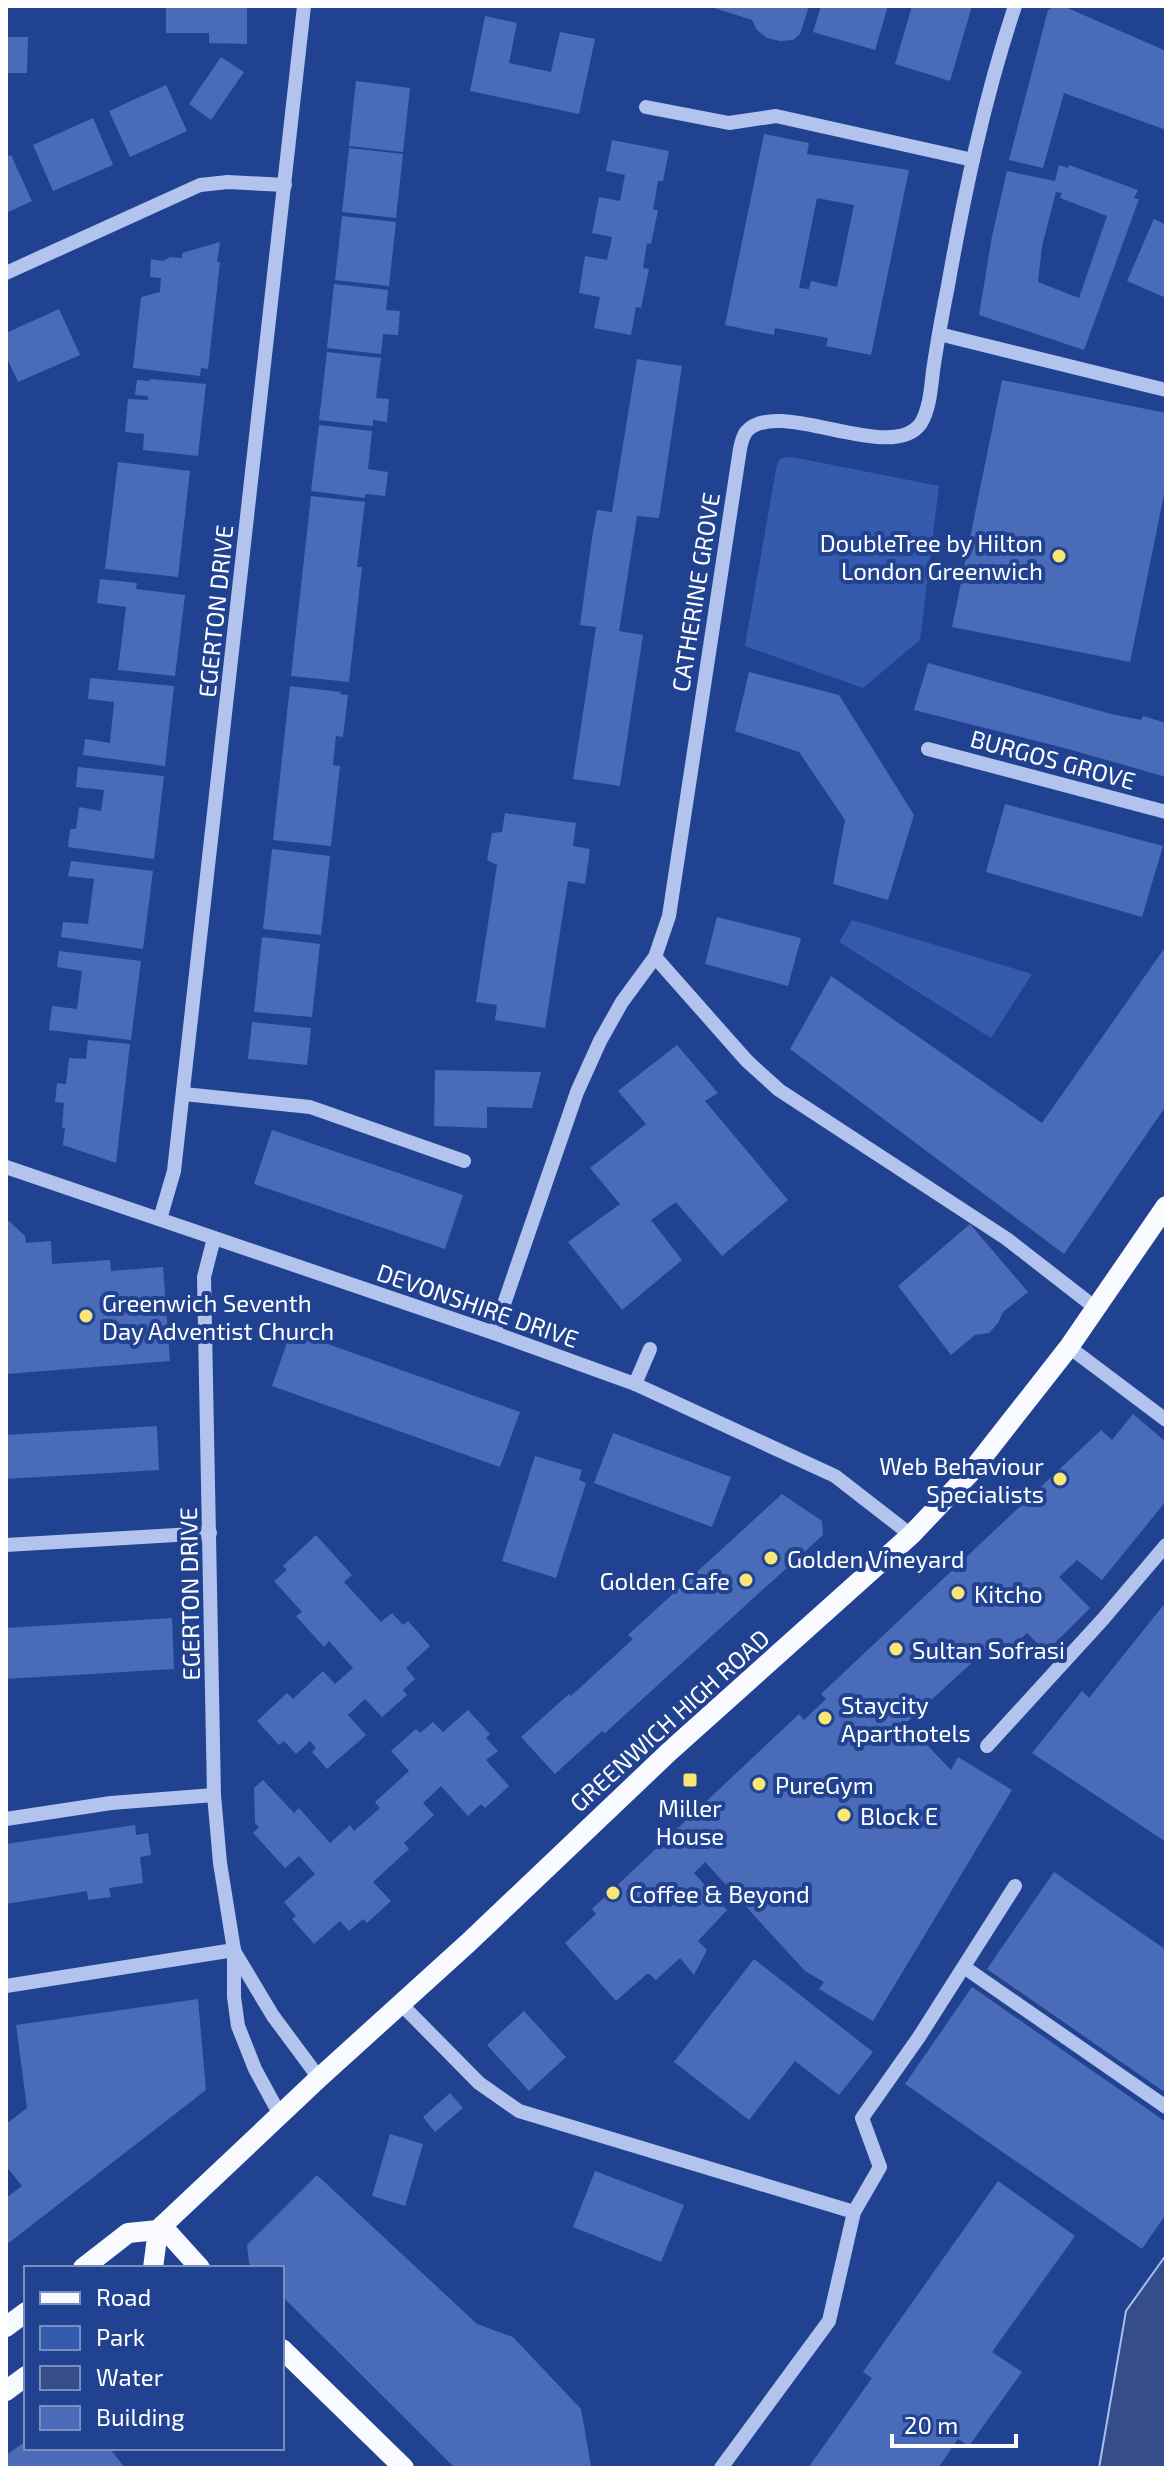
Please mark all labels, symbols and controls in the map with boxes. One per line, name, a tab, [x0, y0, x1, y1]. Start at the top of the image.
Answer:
street label: CATHERINE GROVE	[665, 490, 725, 694]
street label: EGERTON DRIVE	[192, 523, 238, 699]
place label: DoubleTree by Hilton London Greenwich	[820, 528, 1043, 585]
marker: DoubleTree by Hilton London Greenwich	[1050, 547, 1068, 565]
street label: BURGOS GROVE	[967, 723, 1139, 795]
street label: DEVONSHIRE DRIVE	[373, 1257, 583, 1353]
place label: Greenwich Seventh Day Adventist Church	[102, 1288, 334, 1345]
marker: Greenwich Seventh Day Adventist Church	[77, 1307, 95, 1325]
place label: Web Behaviour Specialists	[879, 1451, 1044, 1508]
marker: Web Behaviour Specialists	[1051, 1470, 1069, 1488]
street label: EGERTON DRIVE	[173, 1507, 205, 1681]
place label: Golden Vineyard	[787, 1544, 964, 1573]
marker: Golden Vineyard	[762, 1549, 780, 1567]
place label: Golden Cafe	[600, 1566, 730, 1595]
marker: Golden Cafe	[737, 1571, 755, 1589]
place label: Kitcho	[974, 1579, 1043, 1608]
marker: Kitcho	[949, 1584, 967, 1602]
street label: GREENWICH HIGH ROAD	[563, 1623, 775, 1817]
place label: Sultan Sofrasi	[912, 1635, 1065, 1664]
marker: Sultan Sofrasi	[887, 1640, 905, 1658]
place label: Staycity Aparthotels	[841, 1690, 971, 1747]
marker: Staycity Aparthotels	[816, 1709, 834, 1727]
place label: PureGym	[775, 1770, 874, 1799]
marker: Miller House	[681, 1771, 699, 1789]
marker: PureGym	[750, 1775, 768, 1793]
place label: Miller House	[656, 1793, 724, 1850]
place label: Block E	[860, 1801, 938, 1830]
marker: Block E	[835, 1806, 853, 1824]
place label: Coffee & Beyond	[629, 1879, 810, 1908]
marker: Coffee & Beyond	[604, 1884, 622, 1902]
legend	[24, 2266, 284, 2450]
text: Road	[96, 2282, 151, 2311]
text: Park	[96, 2322, 145, 2351]
text: Water	[96, 2362, 164, 2391]
scale bar	[892, 2398, 1016, 2448]
text: Building	[96, 2402, 185, 2431]
text: 20 m	[904, 2410, 958, 2439]

